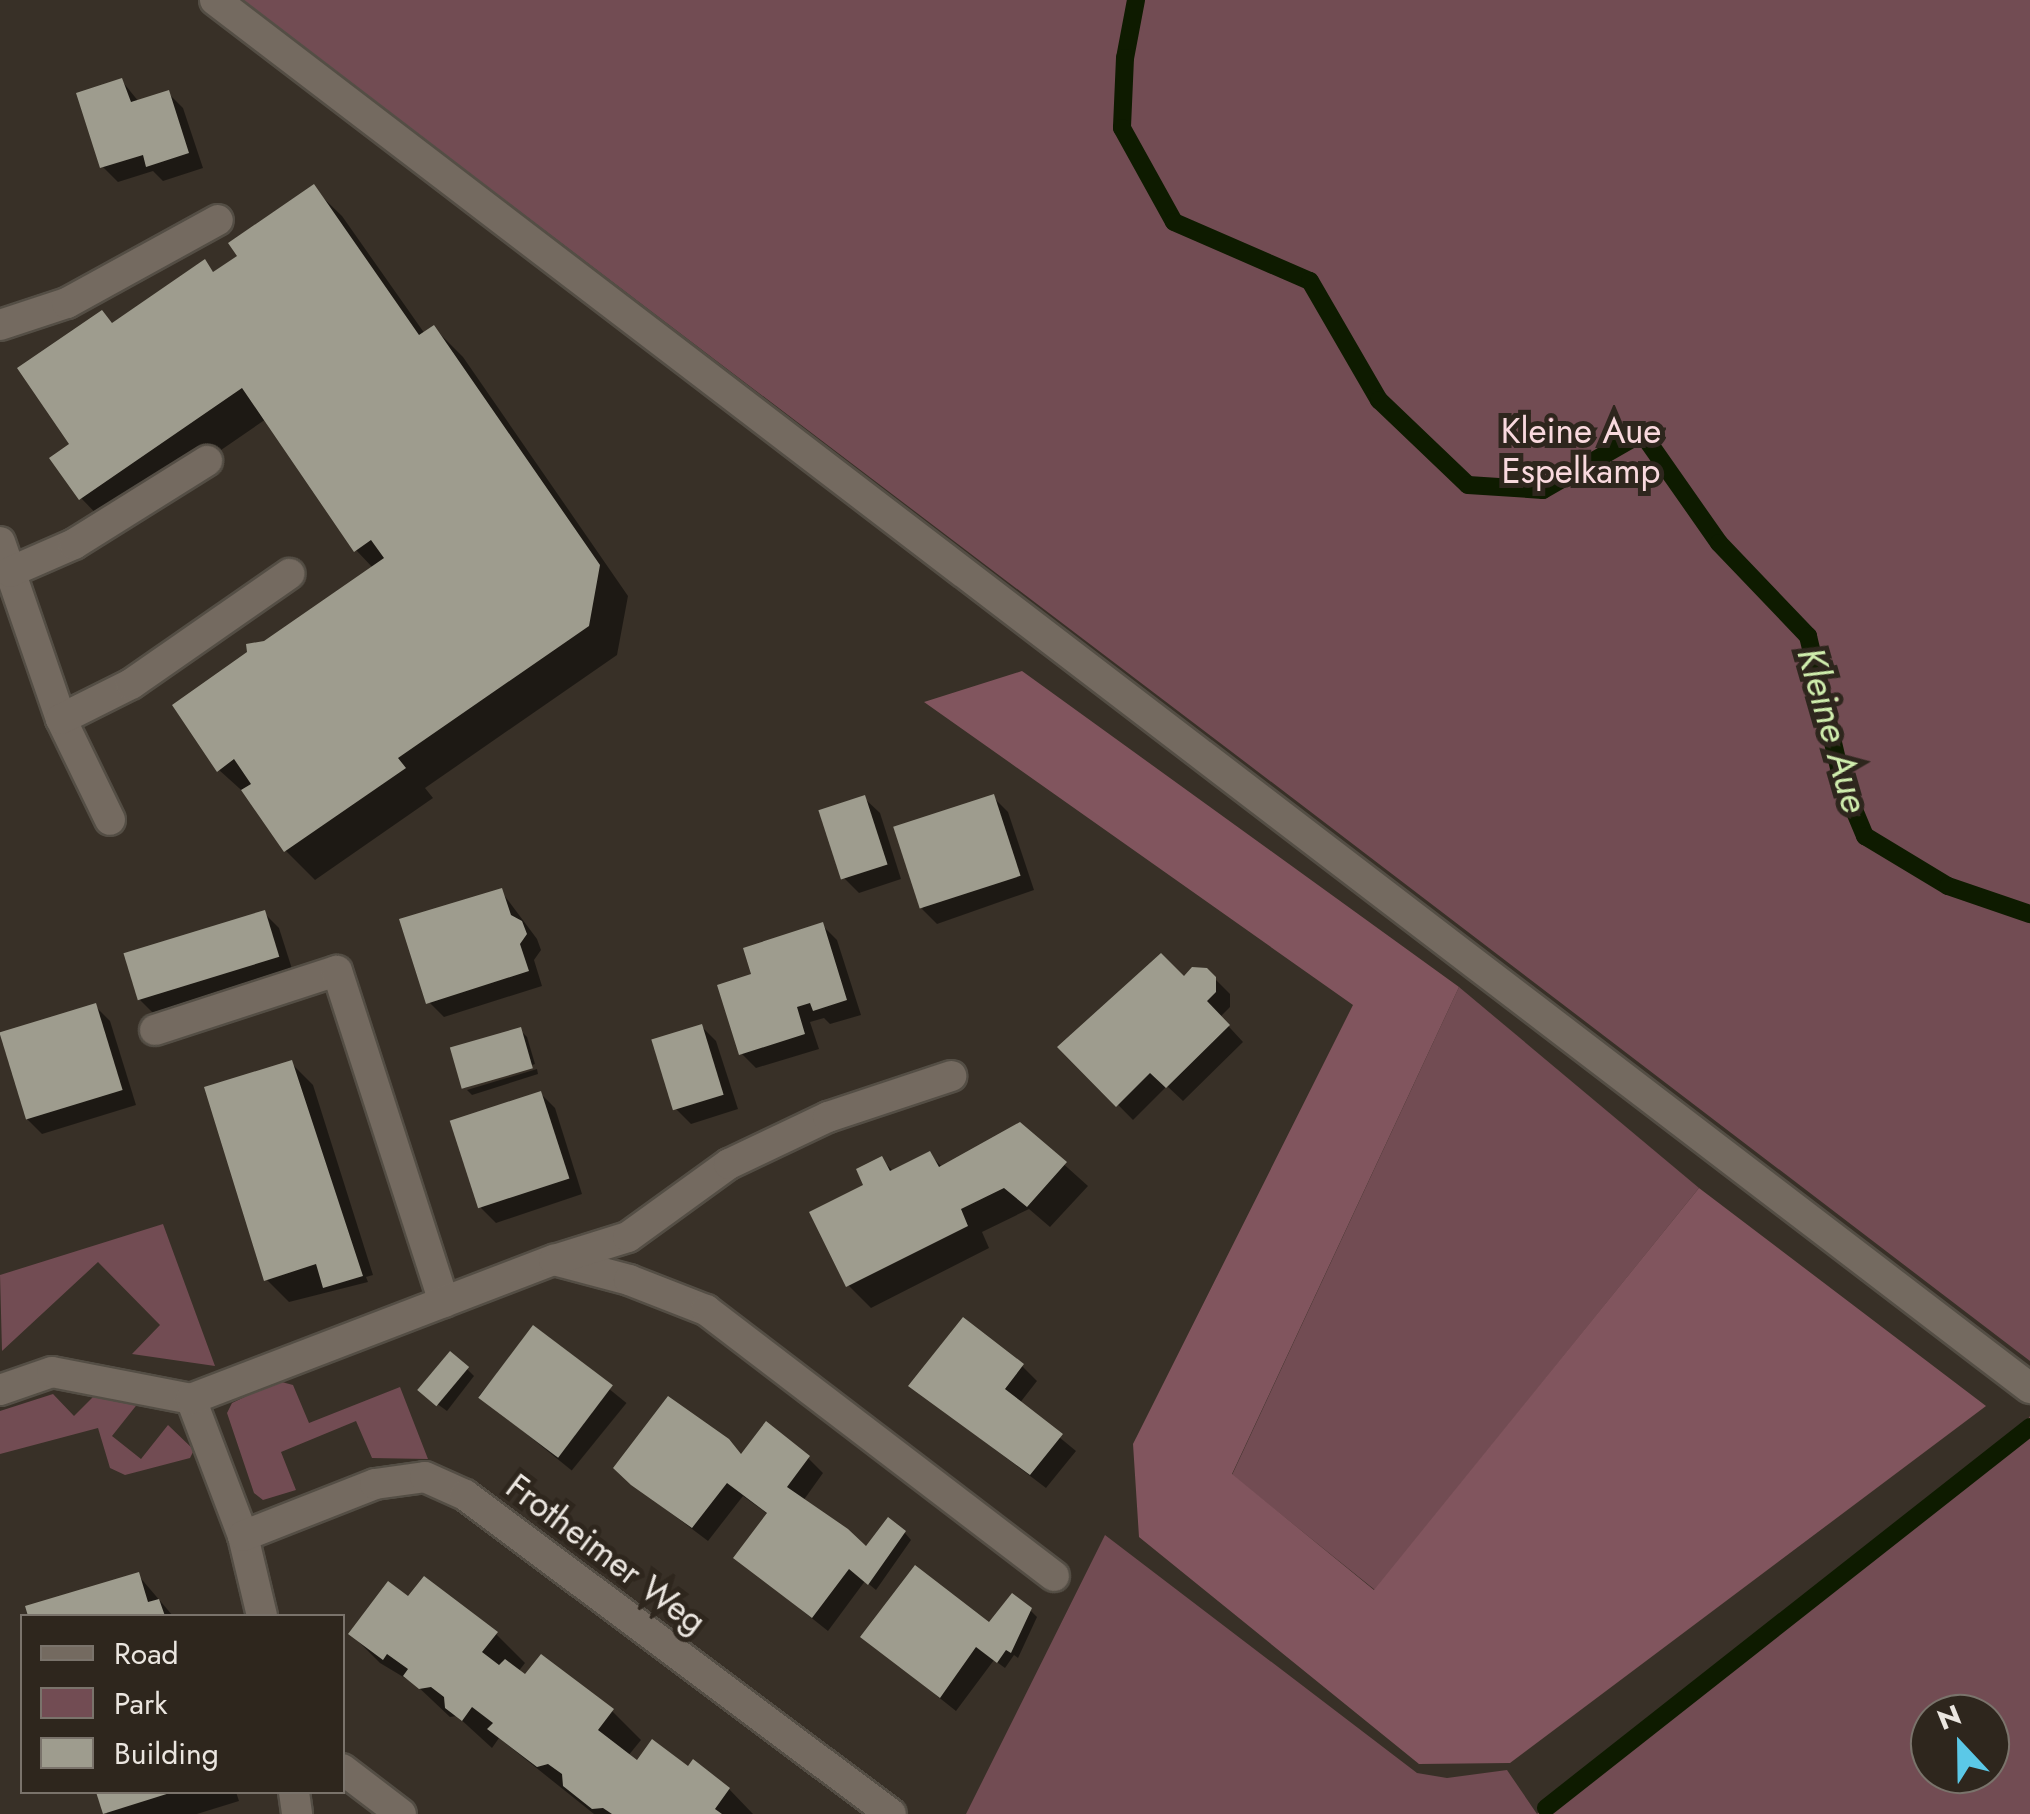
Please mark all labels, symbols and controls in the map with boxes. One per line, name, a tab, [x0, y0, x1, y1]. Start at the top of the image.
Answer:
park label: Kleine Aue Espelkamp	[1501, 410, 1661, 492]
water label: Kleine Aue	[1788, 642, 1878, 818]
street label: Frotheimer Weg	[498, 1465, 714, 1643]
legend	[20, 1614, 345, 1794]
text: Road	[114, 1632, 179, 1675]
text: Park	[114, 1682, 167, 1725]
north arrow	[1910, 1694, 2010, 1794]
text: N	[1931, 1694, 1967, 1741]
text: Building	[114, 1732, 219, 1775]

